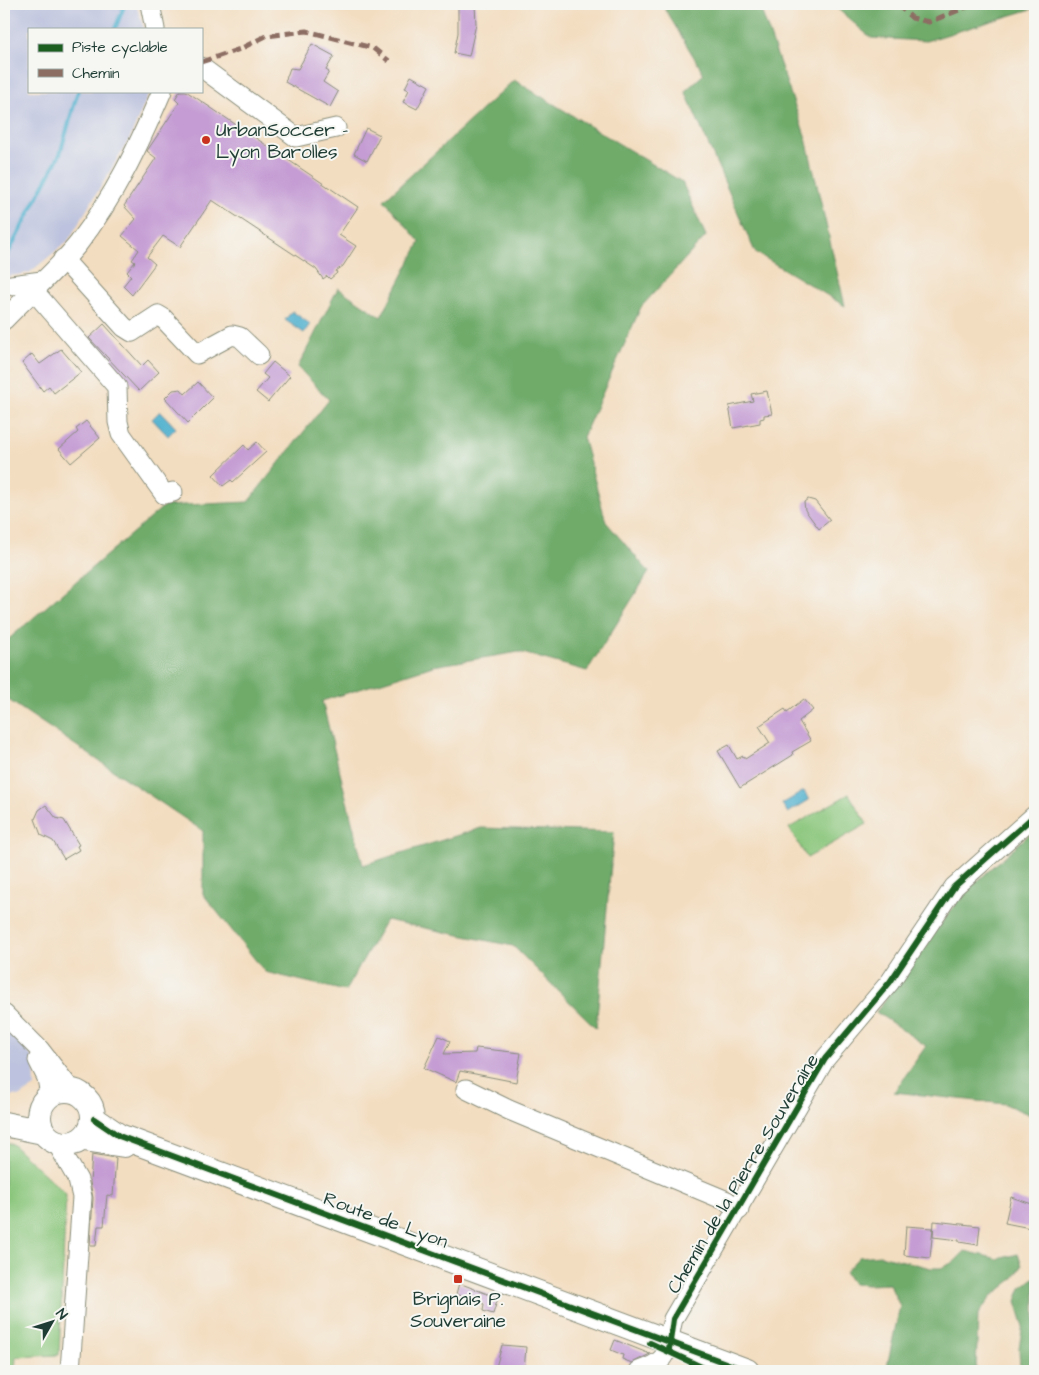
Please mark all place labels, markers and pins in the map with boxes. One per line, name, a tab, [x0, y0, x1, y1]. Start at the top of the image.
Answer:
place label: UrbanSoccer - Lyon Barolles	[216, 117, 348, 167]
marker: UrbanSoccer - Lyon Barolles	[200, 134, 212, 146]
marker: Brignais P. Souveraine	[452, 1273, 464, 1285]
place label: Brignais P. Souveraine	[410, 1286, 506, 1335]

